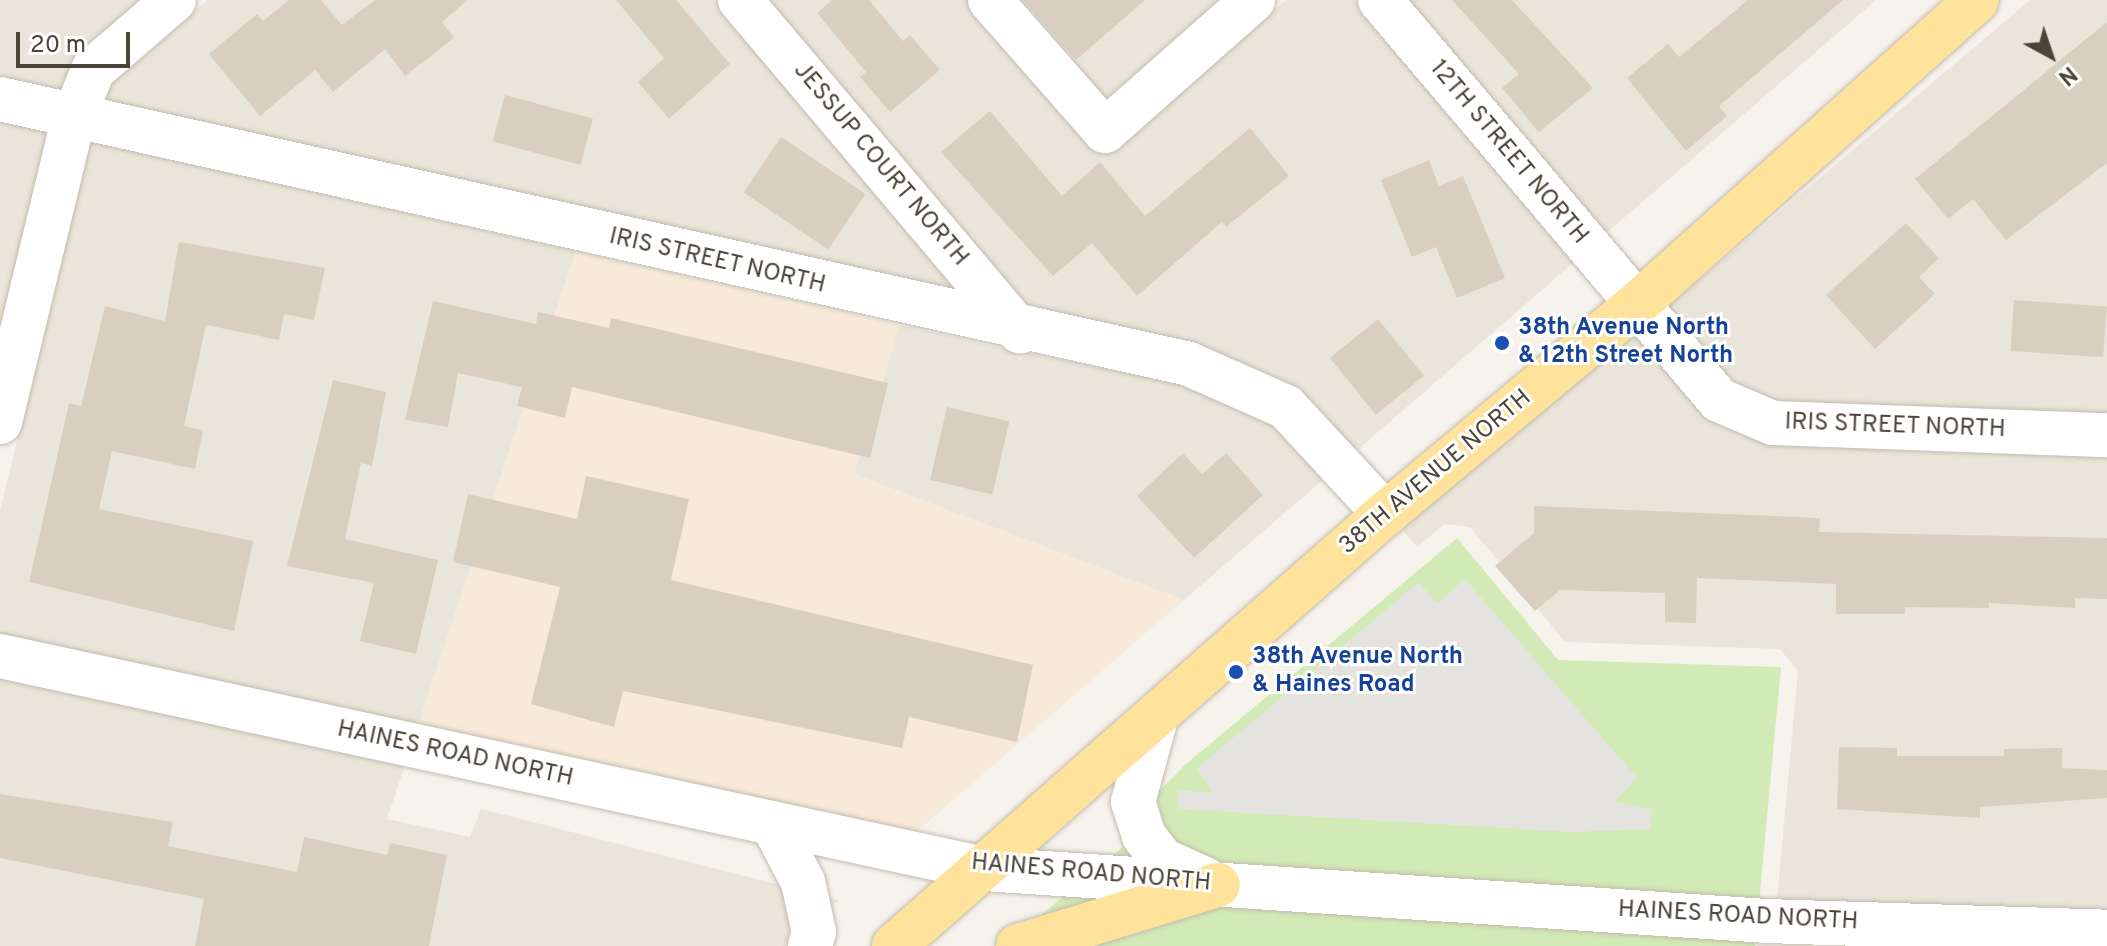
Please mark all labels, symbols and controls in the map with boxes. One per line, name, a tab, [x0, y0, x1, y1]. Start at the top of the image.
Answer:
scale bar	[20, 16, 134, 66]
north arrow	[2011, 16, 2091, 96]
text: 20 m	[30, 31, 86, 61]
street label: 12TH STREET NORTH	[1422, 55, 1594, 251]
street label: JESSUP COURT NORTH	[786, 57, 974, 273]
text: N	[2052, 59, 2081, 90]
street label: IRIS STREET NORTH	[606, 223, 828, 301]
place label: 38th Avenue North & 12th Street North	[1518, 315, 1733, 371]
marker: 38th Avenue North & 12th Street North	[1493, 334, 1511, 352]
street label: 38TH AVENUE NORTH	[1334, 384, 1538, 562]
street label: IRIS STREET NORTH	[1784, 409, 2006, 445]
place label: 38th Avenue North & Haines Road	[1252, 644, 1464, 700]
marker: 38th Avenue North & Haines Road	[1227, 663, 1245, 681]
street label: HAINES ROAD NORTH	[334, 716, 576, 794]
street label: HAINES ROAD NORTH	[970, 849, 1212, 899]
street label: HAINES ROAD NORTH	[1617, 896, 1859, 938]

